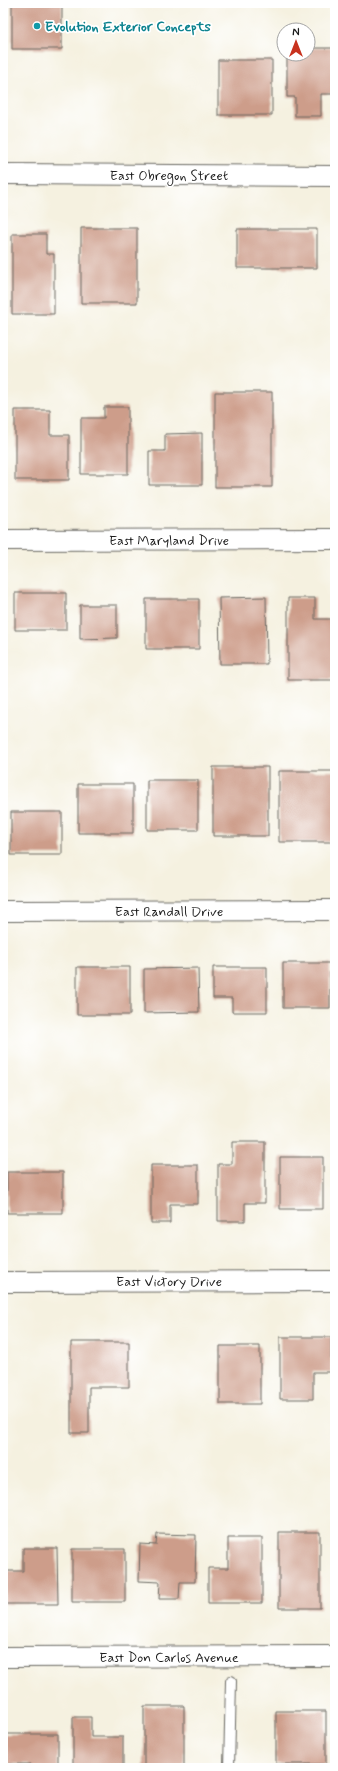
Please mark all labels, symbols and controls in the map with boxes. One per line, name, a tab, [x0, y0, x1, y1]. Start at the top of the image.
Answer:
place label: Evolution Exterior Concepts	[45, 18, 212, 36]
marker: Evolution Exterior Concepts	[32, 21, 42, 31]
north arrow	[276, 22, 316, 62]
text: N	[292, 26, 300, 40]
street label: East Obregon Street	[110, 167, 228, 186]
street label: East Maryland Drive	[109, 532, 229, 550]
street label: East Randall Drive	[115, 903, 223, 921]
street label: East Victory Drive	[116, 1273, 222, 1291]
street label: East Don Carlos Avenue	[99, 1649, 239, 1667]

